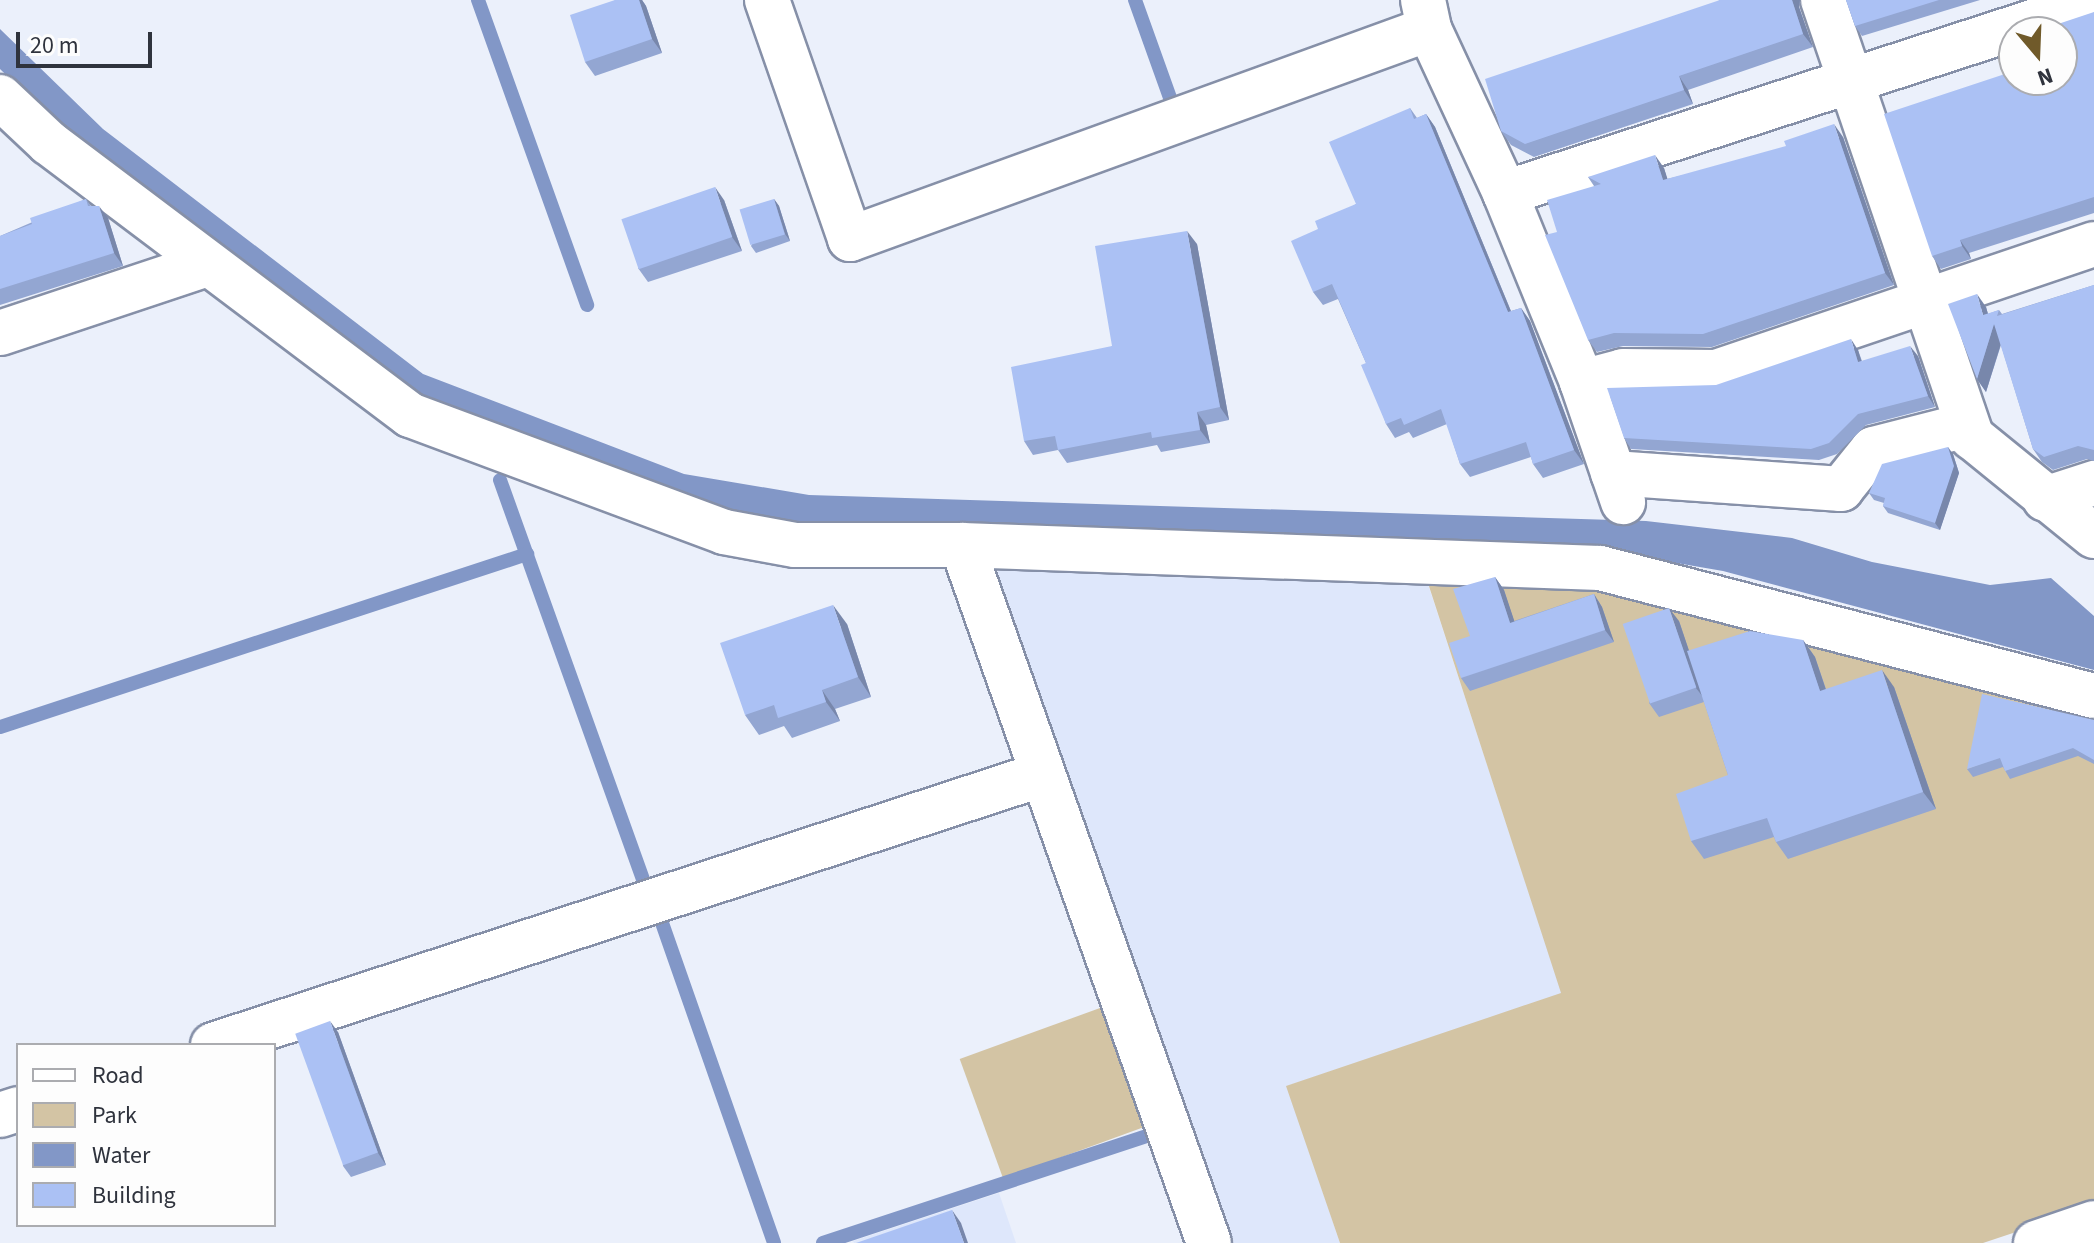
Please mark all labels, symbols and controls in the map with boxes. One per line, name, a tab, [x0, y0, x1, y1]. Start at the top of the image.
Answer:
scale bar	[20, 16, 156, 66]
north arrow	[1998, 16, 2078, 96]
text: 20 m	[30, 28, 79, 63]
text: N	[2033, 59, 2057, 94]
legend	[16, 1043, 276, 1227]
text: Road	[92, 1058, 144, 1093]
text: Park	[92, 1098, 137, 1133]
text: Water	[92, 1138, 150, 1173]
text: Building	[92, 1178, 176, 1213]

